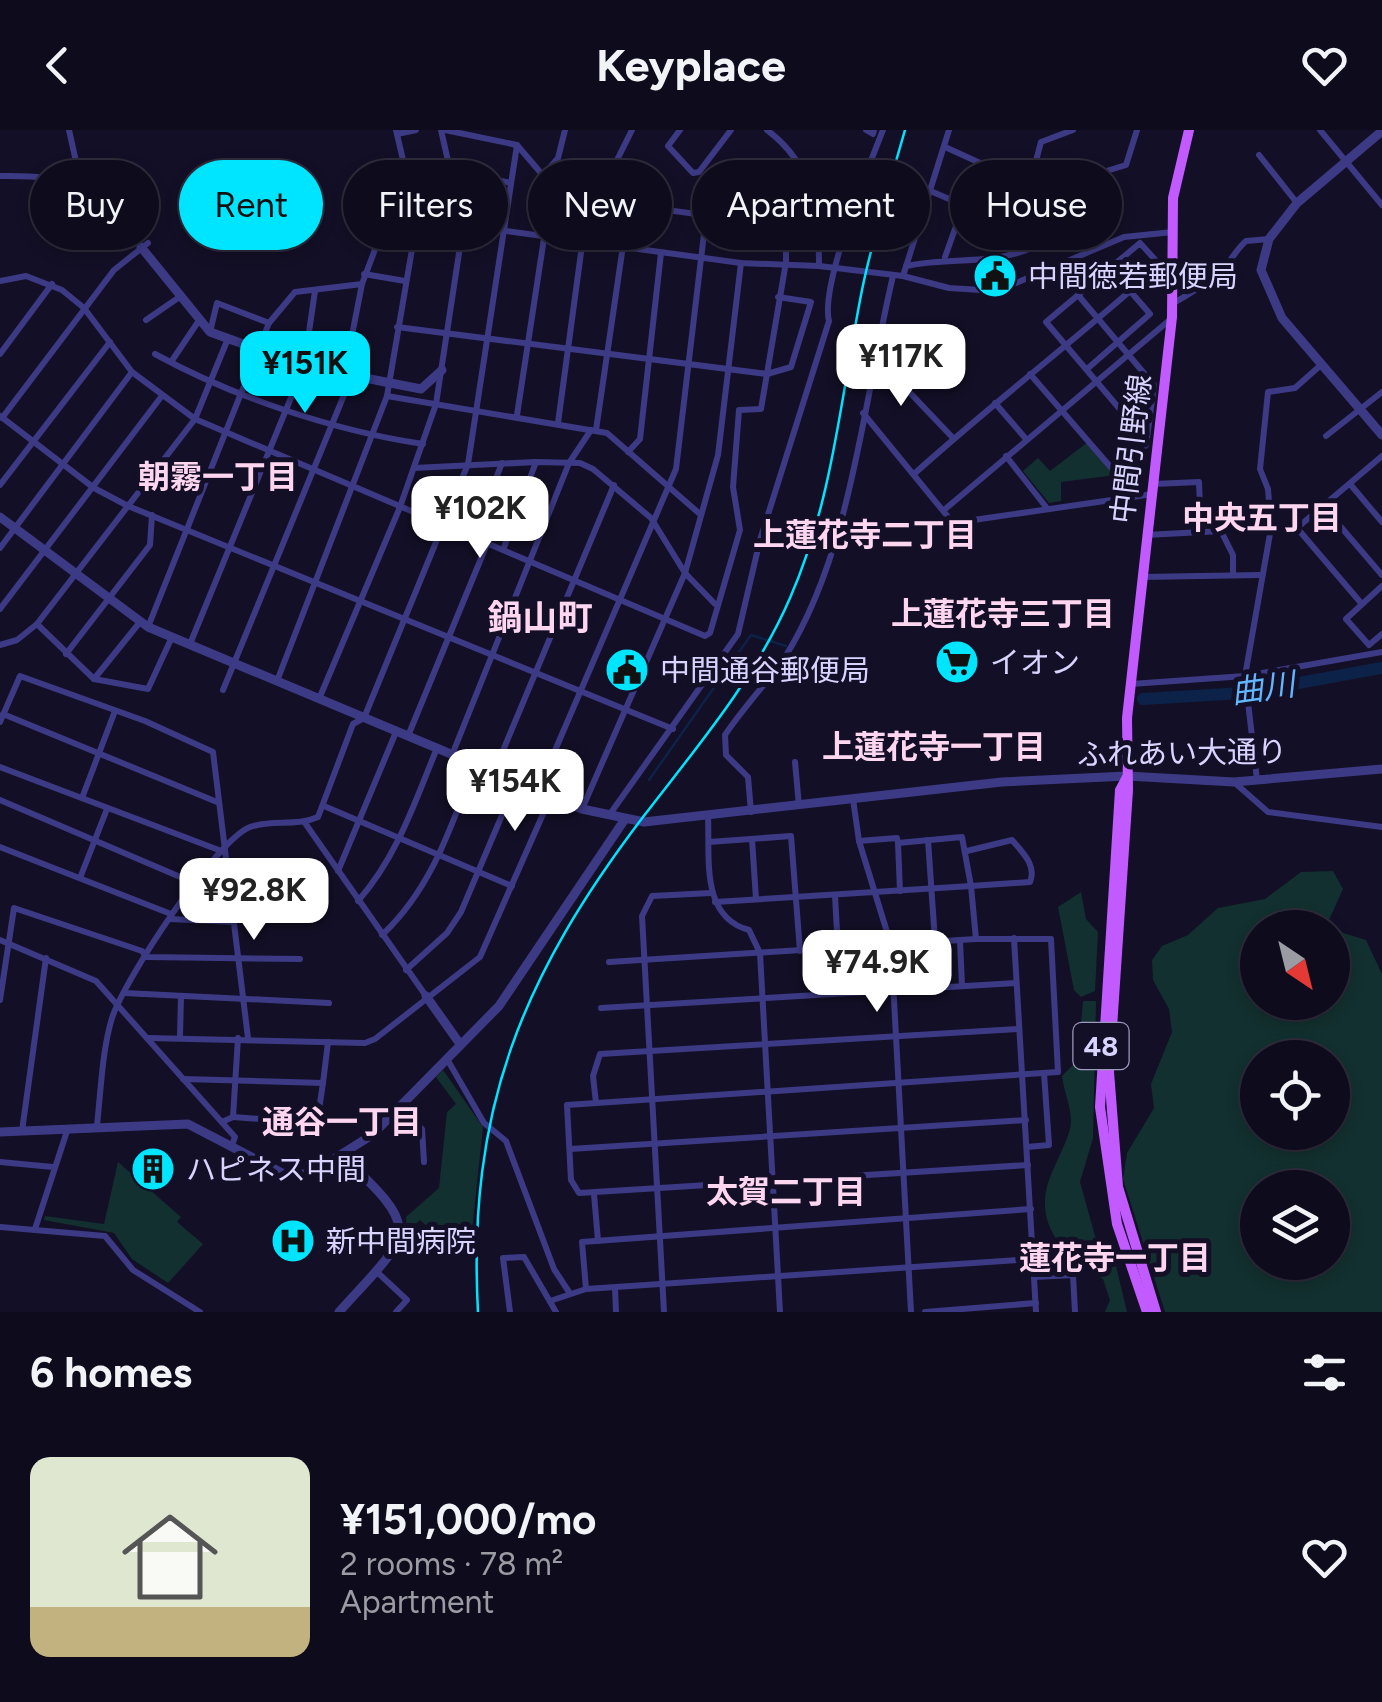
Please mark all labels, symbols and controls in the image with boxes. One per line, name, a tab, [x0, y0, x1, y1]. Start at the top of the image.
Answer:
icon: back	[30, 38, 85, 93]
text: Keyplace	[596, 38, 786, 92]
icon: heart	[1297, 38, 1352, 93]
chip: Buy	[30, 160, 159, 250]
chip: Rent	[179, 160, 323, 250]
chip: Filters	[343, 160, 508, 250]
chip: New	[528, 160, 672, 250]
chip: Apartment	[692, 160, 930, 250]
chip: House	[950, 160, 1122, 250]
public building icon: 中間徳若郵便局	[972, 253, 1018, 299]
place label: 中間徳若郵便局	[1028, 258, 1238, 295]
pin: ¥117K	[831, 324, 971, 409]
pin: ¥151K	[235, 331, 375, 416]
text: ¥117K	[858, 337, 944, 375]
text: ¥151K	[262, 344, 348, 382]
street label: 中間引野線	[1103, 372, 1159, 526]
district label: 朝霧一丁目	[138, 458, 298, 496]
pin: ¥102K	[410, 476, 550, 561]
text: ¥102K	[433, 489, 527, 527]
district label: 中央五丁目	[1182, 499, 1342, 537]
district label: 上蓮花寺二丁目	[753, 516, 977, 554]
district label: 上蓮花寺三丁目	[891, 595, 1115, 633]
district label: 鍋山町	[487, 597, 593, 639]
supermarket icon: イオン	[934, 639, 980, 685]
place label: イオン	[990, 644, 1080, 681]
public building icon: 中間通谷郵便局	[604, 647, 650, 693]
place label: 中間通谷郵便局	[660, 652, 870, 689]
water label: 曲川	[1229, 664, 1300, 711]
district label: 上蓮花寺一丁目	[822, 728, 1046, 766]
street label: ふれあい大通り	[1077, 733, 1287, 773]
pin: ¥154K	[445, 749, 585, 834]
text: ¥154K	[469, 762, 561, 800]
pin: ¥92.8K	[173, 858, 335, 943]
text: ¥92.8K	[202, 871, 307, 909]
north arrow	[1240, 910, 1350, 1020]
map controls	[1240, 910, 1350, 1280]
pin: ¥74.9K	[796, 930, 958, 1015]
text: ¥74.9K	[825, 943, 929, 981]
road number: 48	[1074, 1023, 1128, 1069]
button: locate	[1240, 1040, 1350, 1150]
district label: 通谷一丁目	[262, 1103, 422, 1141]
building icon: ハピネス中間	[130, 1146, 176, 1192]
place label: ハピネス中間	[186, 1151, 366, 1188]
button: layers	[1240, 1170, 1350, 1280]
district label: 太賀二丁目	[706, 1173, 866, 1211]
hospital icon: 新中間病院	[270, 1218, 316, 1264]
place label: 新中間病院	[326, 1223, 476, 1260]
district label: 蓮花寺一丁目	[1019, 1239, 1211, 1277]
icon: filters	[1297, 1345, 1352, 1400]
text: 6 homes	[30, 1347, 192, 1398]
text: ¥151,000/mo	[340, 1494, 597, 1545]
icon: home	[110, 1497, 230, 1617]
icon: heart	[1297, 1530, 1352, 1585]
text: 2 rooms · 78 m²	[340, 1545, 563, 1583]
text: Apartment	[340, 1583, 494, 1621]

